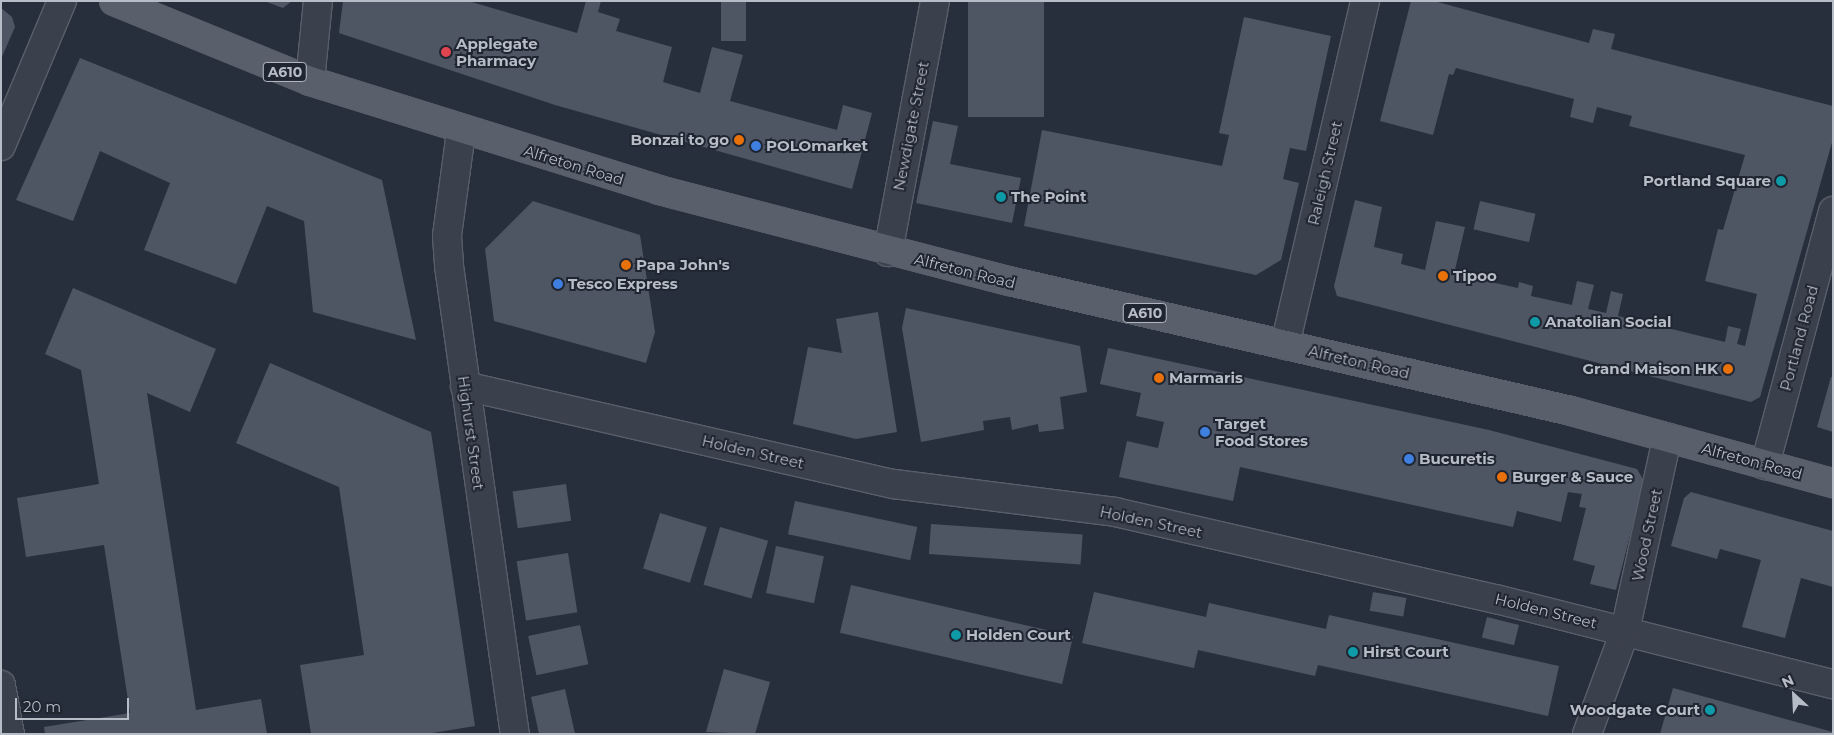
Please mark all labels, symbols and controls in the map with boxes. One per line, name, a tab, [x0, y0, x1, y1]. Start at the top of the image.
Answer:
place label: Applegate Pharmacy	[456, 34, 538, 69]
marker: Applegate Pharmacy	[440, 46, 452, 58]
street label: Newdigate Street	[890, 60, 932, 192]
road number: A610	[262, 61, 308, 84]
street label: Raleigh Street	[1304, 119, 1346, 227]
place label: Bonzai to go	[631, 131, 729, 149]
marker: Bonzai to go	[733, 134, 745, 146]
place label: POLOmarket	[766, 137, 868, 155]
marker: POLOmarket	[750, 140, 762, 152]
street label: Alfreton Road	[522, 141, 626, 189]
place label: Portland Square	[1643, 172, 1771, 190]
marker: Portland Square	[1775, 175, 1787, 187]
place label: The Point	[1011, 188, 1086, 206]
marker: The Point	[995, 191, 1007, 203]
street label: Alfreton Road	[913, 250, 1017, 292]
place label: Papa John's	[636, 256, 730, 274]
marker: Papa John's	[620, 259, 632, 271]
place label: Tipoo	[1453, 267, 1497, 285]
marker: Tipoo	[1437, 270, 1449, 282]
place label: Tesco Express	[568, 275, 678, 293]
marker: Tesco Express	[552, 278, 564, 290]
street label: Portland Road	[1776, 283, 1822, 393]
road number: A610	[1122, 302, 1168, 324]
place label: Anatolian Social	[1545, 313, 1672, 331]
marker: Anatolian Social	[1529, 316, 1541, 328]
street label: Alfreton Road	[1307, 342, 1411, 382]
place label: Grand Maison HK	[1583, 360, 1718, 378]
marker: Grand Maison HK	[1722, 363, 1734, 375]
place label: Marmaris	[1169, 369, 1243, 387]
marker: Marmaris	[1153, 372, 1165, 384]
street label: Highurst Street	[454, 375, 488, 491]
place label: Target Food Stores	[1215, 414, 1308, 449]
marker: Target Food Stores	[1199, 426, 1211, 438]
street label: Holden Street	[700, 432, 806, 472]
street label: Alfreton Road	[1700, 439, 1804, 483]
place label: Bucuretis	[1419, 450, 1495, 468]
marker: Bucuretis	[1403, 453, 1415, 465]
place label: Burger & Sauce	[1512, 468, 1633, 486]
marker: Burger & Sauce	[1496, 471, 1508, 483]
street label: Wood Street	[1628, 487, 1666, 583]
street label: Holden Street	[1098, 502, 1204, 542]
street label: Holden Street	[1493, 590, 1599, 632]
place label: Holden Court	[966, 626, 1071, 644]
marker: Holden Court	[950, 629, 962, 641]
place label: Hirst Court	[1363, 643, 1449, 661]
marker: Hirst Court	[1347, 646, 1359, 658]
north arrow	[1769, 670, 1819, 720]
text: N	[1779, 671, 1797, 692]
scale bar	[18, 688, 131, 720]
text: 20 m	[23, 697, 61, 716]
place label: Woodgate Court	[1570, 701, 1700, 719]
marker: Woodgate Court	[1704, 704, 1716, 716]

